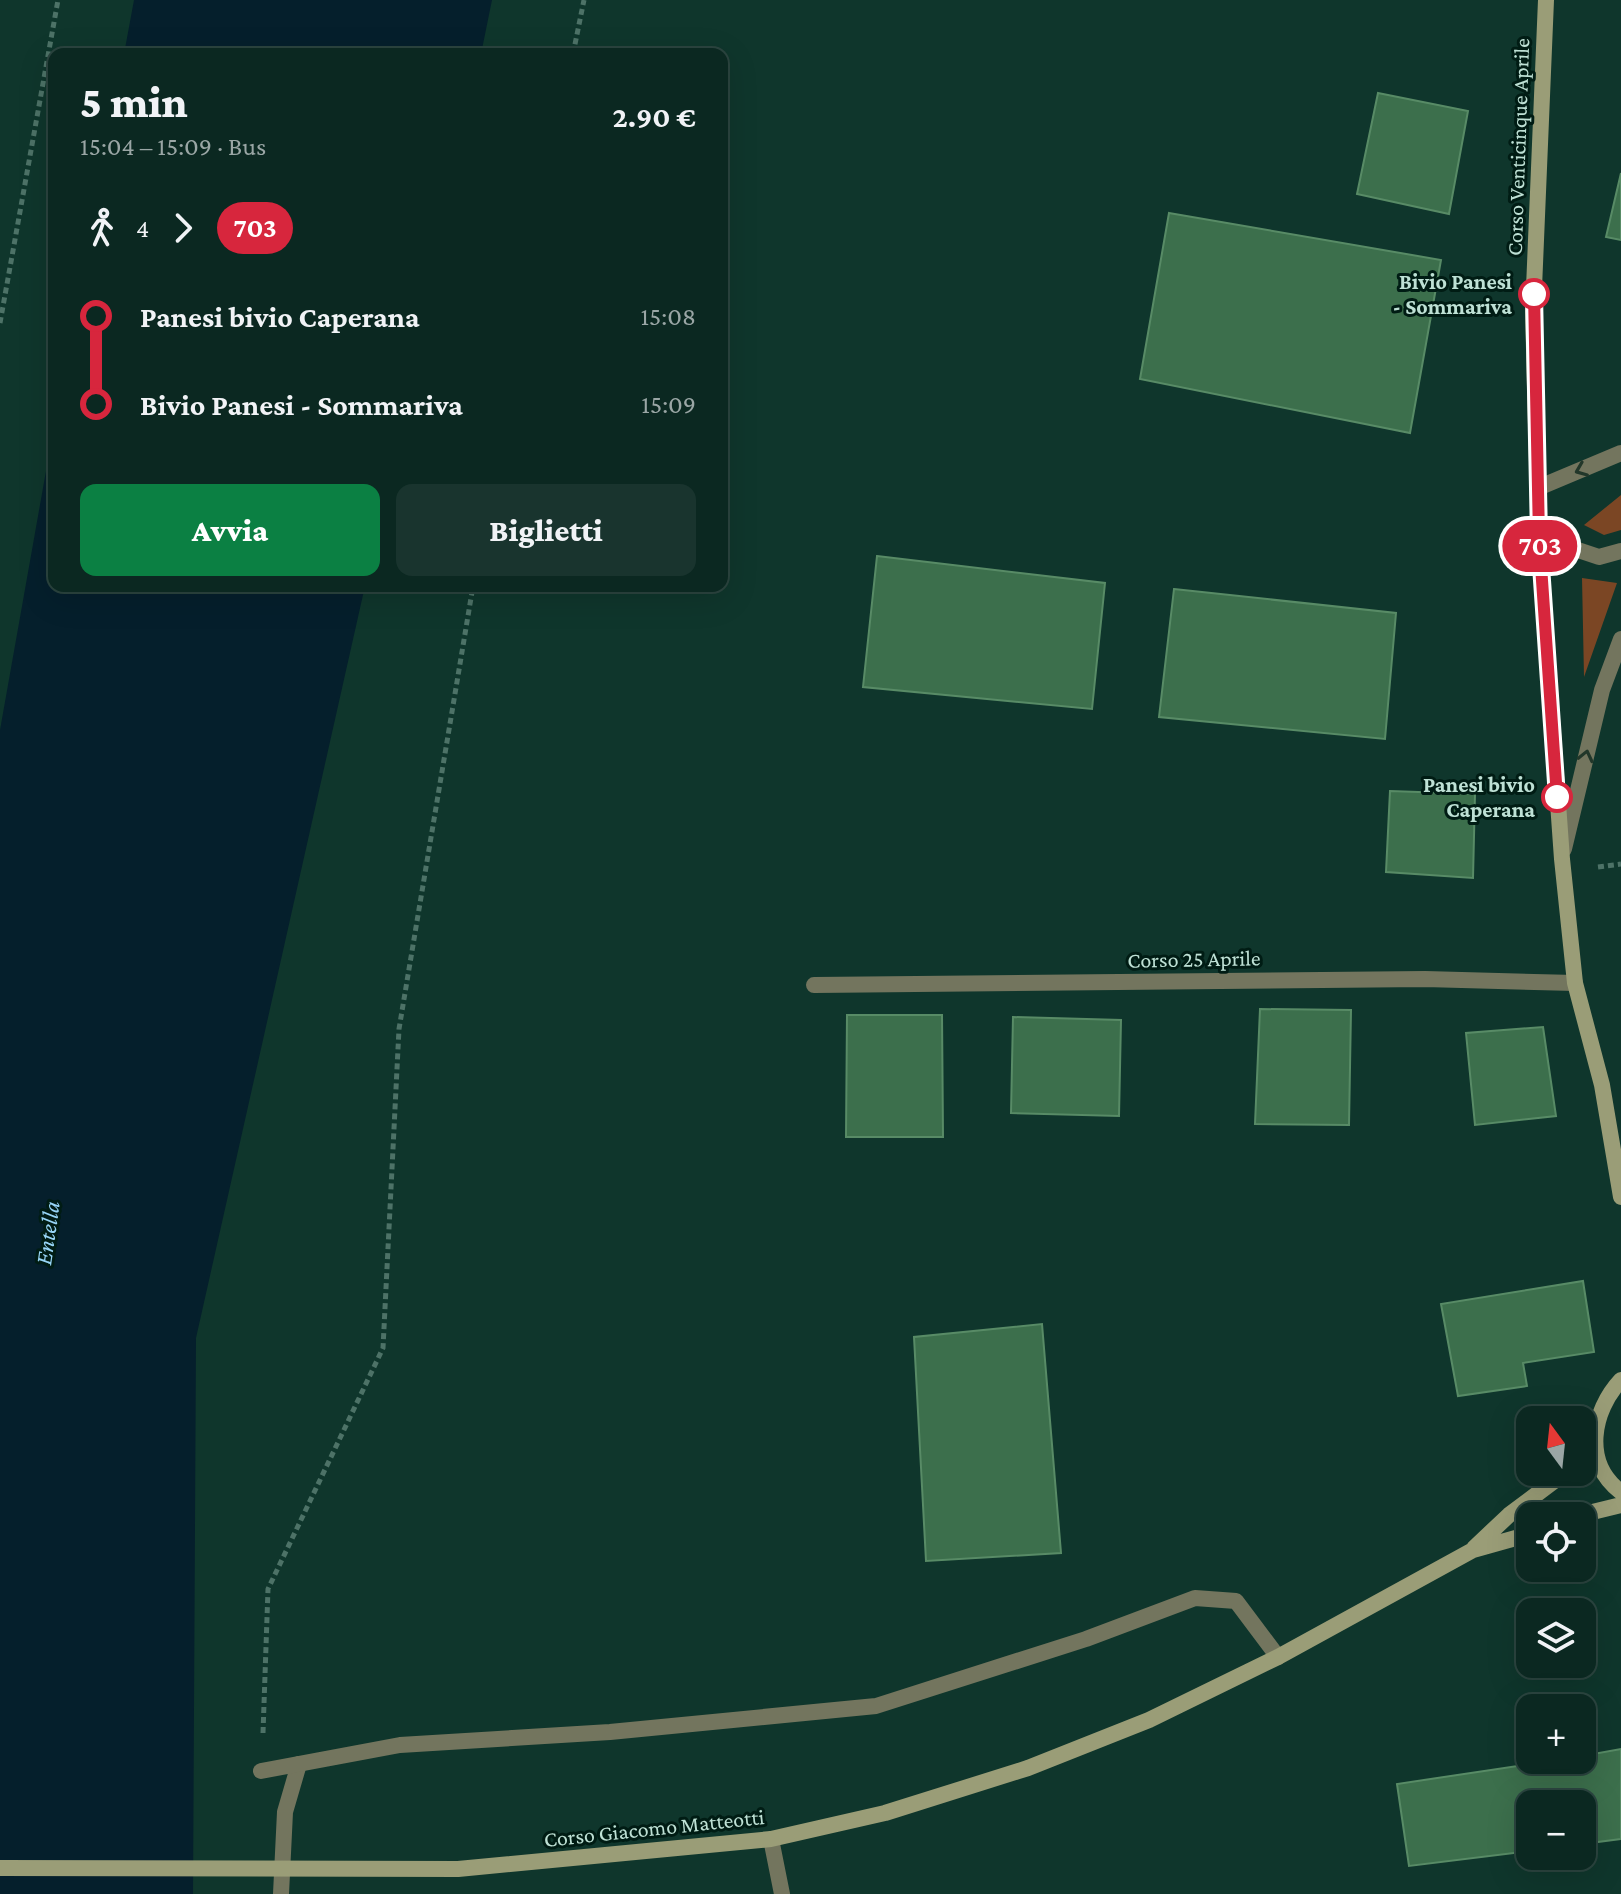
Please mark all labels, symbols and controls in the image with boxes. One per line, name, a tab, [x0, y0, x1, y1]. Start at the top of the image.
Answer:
street label: Corso Venticinque Aprile	[1502, 38, 1534, 256]
text: 5 min	[80, 78, 188, 126]
text: 2.90 €	[613, 100, 696, 133]
text: 15:04 – 15:09 · Bus	[80, 132, 266, 161]
icon: walk	[80, 206, 124, 250]
icon: forward	[161, 206, 205, 250]
text: 703	[233, 212, 277, 243]
text: 4	[136, 214, 149, 243]
place label: Bivio Panesi - Sommariva	[1393, 269, 1513, 319]
marker: Bivio Panesi - Sommariva	[1519, 279, 1549, 309]
text: Panesi bivio Caperana	[140, 300, 420, 333]
text: 15:08	[640, 302, 696, 331]
text: Bivio Panesi - Sommariva	[140, 388, 463, 421]
text: 15:09	[641, 390, 696, 419]
one-way arrow	[1575, 460, 1589, 477]
button: Avvia	[80, 484, 380, 576]
button: Biglietti	[396, 484, 696, 576]
line badge: 703	[1494, 520, 1586, 572]
text: 703	[1518, 530, 1562, 561]
one-way arrow	[1577, 749, 1594, 763]
place label: Panesi bivio Caperana	[1423, 772, 1535, 822]
marker: Panesi bivio Caperana	[1542, 782, 1572, 812]
street label: Corso 25 Aprile	[1127, 945, 1261, 973]
water label: Entella	[29, 1199, 65, 1267]
north arrow	[1516, 1406, 1596, 1486]
map controls	[1516, 1406, 1596, 1870]
button: locate	[1516, 1502, 1596, 1582]
button: layers	[1516, 1598, 1596, 1678]
button: +	[1516, 1694, 1596, 1774]
button: −	[1516, 1790, 1596, 1870]
street label: Corso Giacomo Matteotti	[543, 1804, 766, 1852]

